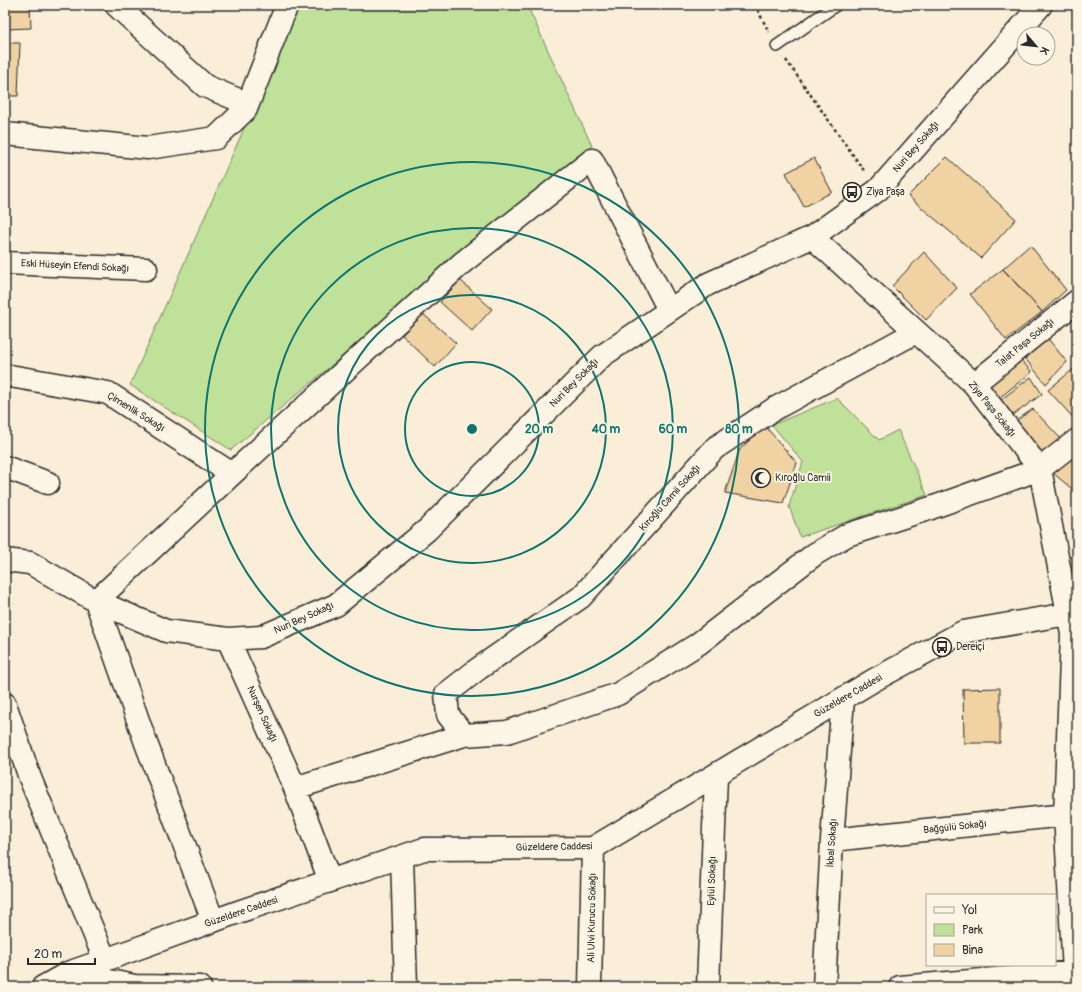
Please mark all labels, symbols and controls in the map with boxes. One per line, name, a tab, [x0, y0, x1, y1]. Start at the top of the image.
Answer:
north arrow	[1016, 26, 1056, 66]
text: K	[1037, 44, 1052, 57]
street label: Nuri Bey Sokağı	[890, 119, 942, 175]
bus stop icon: Ziya Paşa	[841, 181, 863, 203]
place label: Ziya Paşa	[866, 186, 905, 198]
street label: Eski Hüseyin Efendi Sokağı	[21, 257, 129, 275]
street label: Talat Paşa Sokağı	[993, 316, 1057, 370]
street label: Nuri Bey Sokağı	[547, 356, 601, 410]
street label: Ziya Paşa Sokağı	[966, 379, 1018, 439]
street label: Çimenlik Sokağı	[105, 390, 167, 434]
centre of rings	[465, 422, 479, 436]
text: 20 m	[525, 422, 553, 437]
text: 40 m	[591, 422, 621, 437]
text: 60 m	[659, 422, 688, 437]
text: 80 m	[725, 422, 753, 437]
street label: Kıroğlu Camii Sokağı	[637, 462, 703, 534]
mosque icon: Kıroğlu Camii	[750, 467, 772, 489]
place label: Kıroğlu Camii	[775, 472, 831, 484]
street label: Nuri Bey Sokağı	[272, 599, 336, 637]
bus stop icon: Dereiçi	[931, 636, 953, 658]
place label: Dereiçi	[956, 641, 984, 653]
street label: Güzeldere Caddesi	[812, 672, 884, 720]
street label: Nurşen Sokağı	[244, 684, 280, 744]
street label: İkbal Sokağı	[823, 818, 840, 868]
street label: Bağgülü Sokağı	[923, 818, 987, 836]
street label: Güzeldere Caddesi	[516, 840, 593, 854]
street label: Eylül Sokağı	[705, 856, 719, 906]
street label: Ali Ulvi Kurucu Sokağı	[585, 873, 599, 963]
street label: Güzeldere Caddesi	[203, 894, 279, 930]
legend	[926, 894, 1056, 966]
text: Yol	[961, 903, 977, 918]
text: Park	[962, 923, 983, 938]
scale bar	[28, 940, 95, 966]
text: Bina	[962, 943, 984, 958]
text: 20 m	[34, 947, 63, 962]

